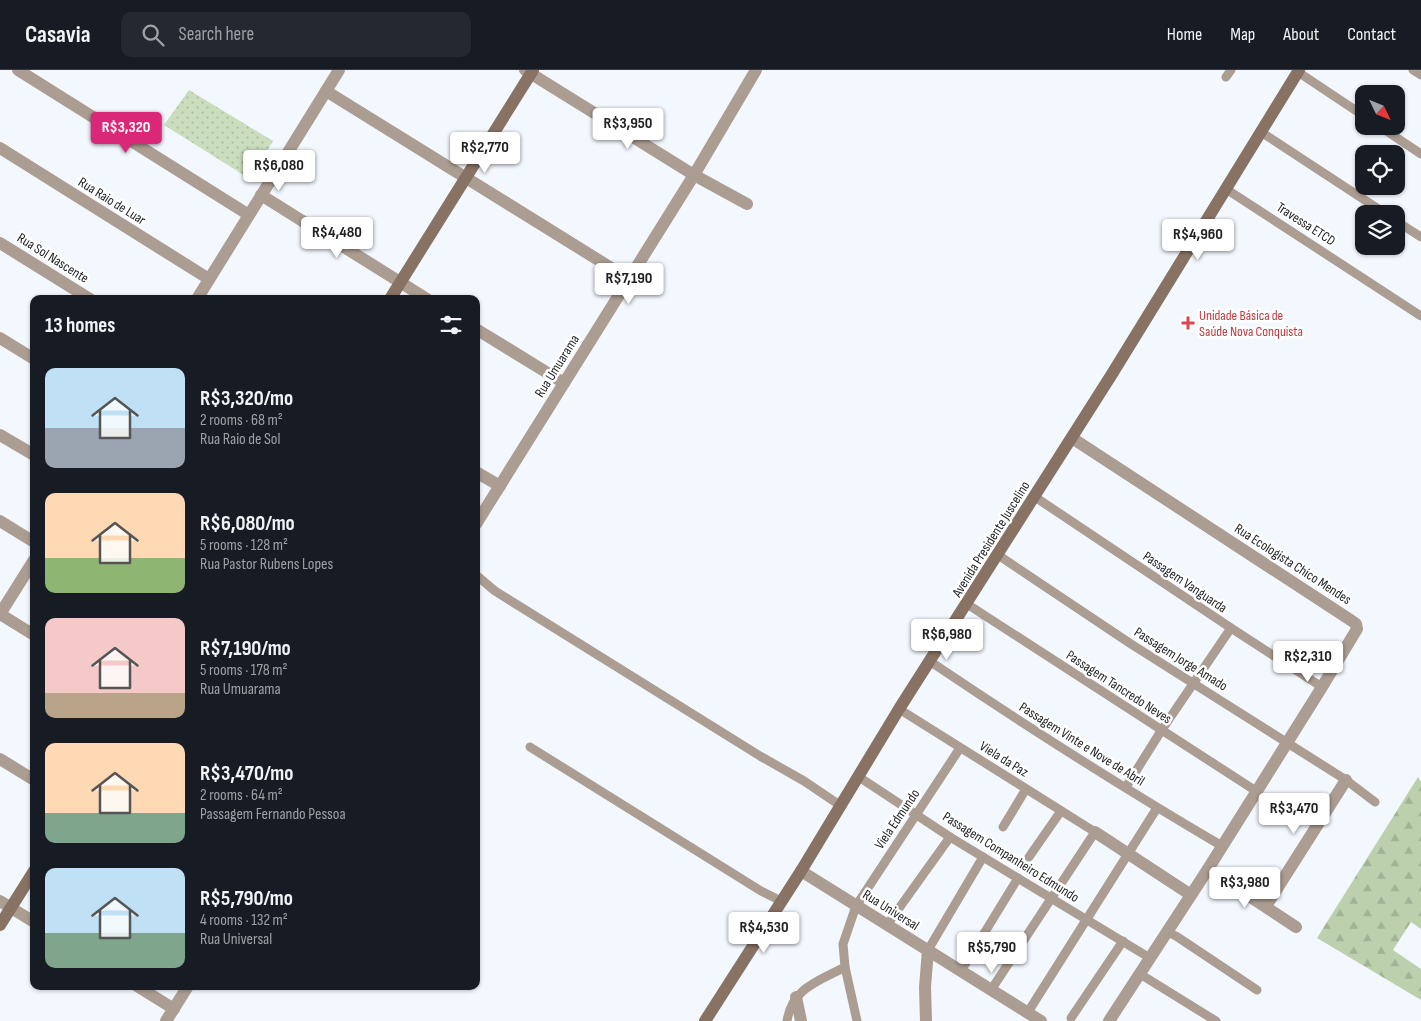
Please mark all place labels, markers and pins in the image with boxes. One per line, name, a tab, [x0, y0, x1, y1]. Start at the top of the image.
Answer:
pin: R$3,950	[582, 108, 674, 150]
pin: R$3,320	[80, 112, 172, 154]
pin: R$2,770	[439, 132, 531, 174]
pin: R$6,080	[233, 150, 325, 192]
pin: R$4,480	[291, 216, 383, 259]
pin: R$4,960	[1152, 218, 1244, 261]
pin: R$7,190	[583, 262, 675, 305]
place label: Unidade Básica de Saúde Nova Conquista	[1199, 307, 1303, 340]
marker: Unidade Básica de Saúde Nova Conquista	[1181, 316, 1195, 330]
pin: R$6,980	[901, 618, 993, 661]
pin: R$2,310	[1262, 640, 1354, 683]
pin: R$3,470	[1248, 792, 1340, 835]
pin: R$3,980	[1199, 866, 1291, 909]
pin: R$4,530	[718, 912, 810, 954]
pin: R$5,790	[946, 932, 1038, 974]

